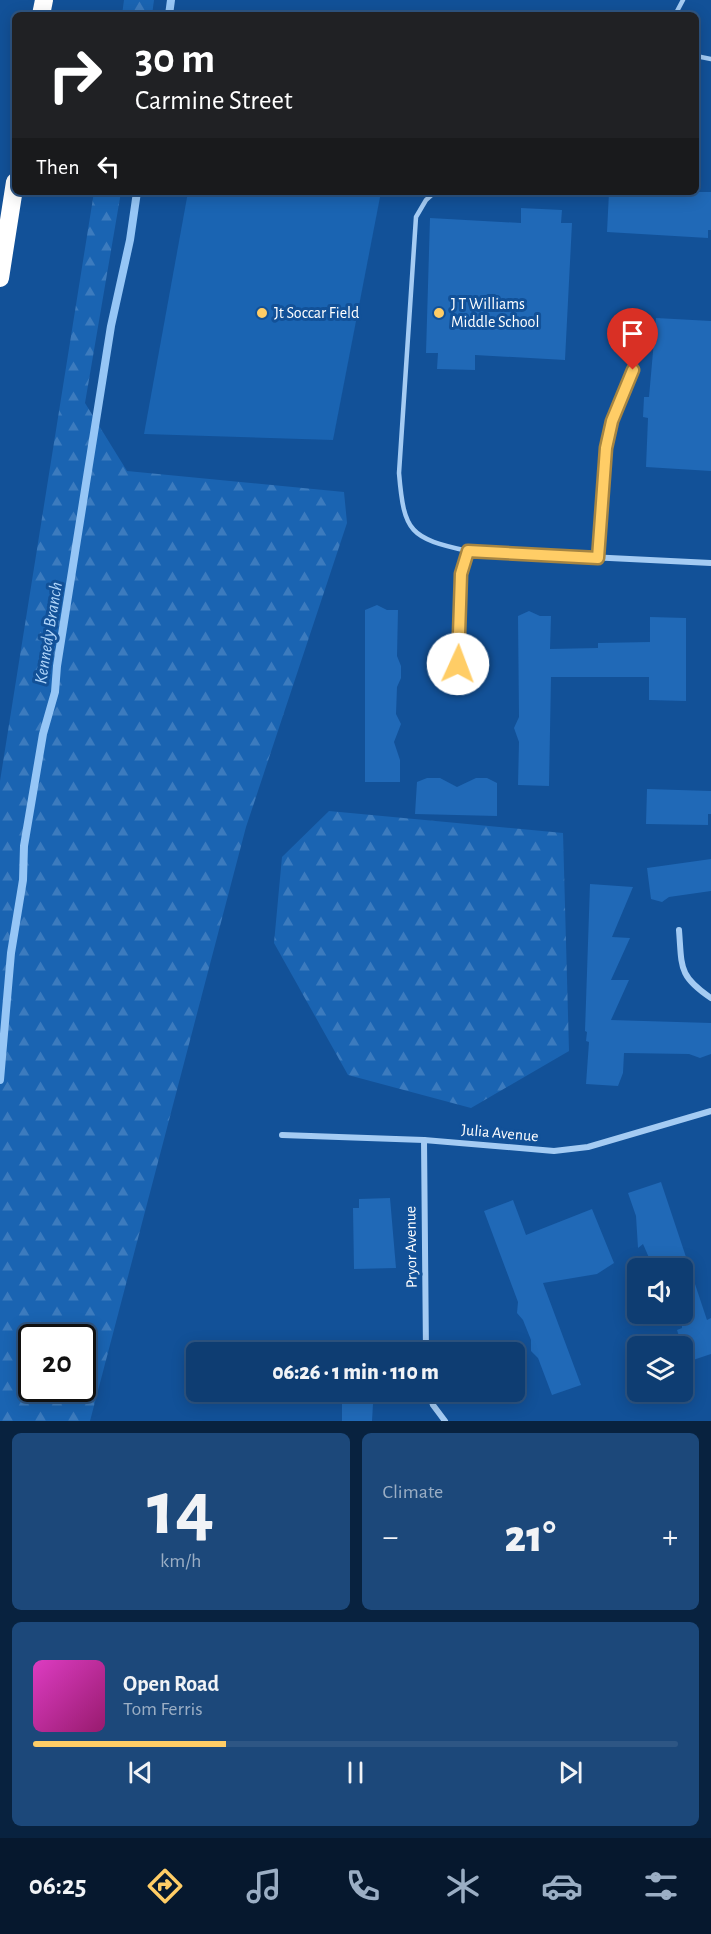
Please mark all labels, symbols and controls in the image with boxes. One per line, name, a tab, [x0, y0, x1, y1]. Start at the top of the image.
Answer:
icon: right	[36, 36, 114, 114]
text: 30 m	[135, 38, 215, 80]
text: Carmine Street	[135, 87, 293, 114]
icon: left	[92, 150, 125, 183]
text: Then	[36, 156, 80, 178]
place label: J T Williams Middle School	[451, 296, 539, 330]
place label: Jt Soccar Field	[274, 305, 359, 321]
marker: Jt Soccar Field	[255, 306, 269, 320]
marker: J T Williams Middle School	[432, 306, 446, 320]
pin	[607, 308, 658, 370]
icon: arrive	[616, 317, 649, 350]
water label: Kennedy Branch	[32, 581, 66, 685]
position arrow	[426, 632, 490, 696]
street label: Julia Avenue	[461, 1122, 539, 1144]
street label: Pryor Avenue	[402, 1206, 421, 1288]
map controls	[627, 1258, 693, 1402]
button: sound	[627, 1258, 693, 1324]
speed limit sign: 20	[18, 1324, 96, 1402]
button: layers	[627, 1336, 693, 1402]
text: 06:26 · 1 min · 110 m	[272, 1361, 439, 1383]
text: 14	[147, 1471, 214, 1549]
text: Climate	[383, 1482, 443, 1502]
text: 21°	[505, 1515, 556, 1560]
text: −	[383, 1521, 398, 1554]
text: +	[662, 1521, 678, 1554]
text: km/h	[160, 1551, 201, 1571]
text: Open Road	[123, 1673, 219, 1695]
text: Tom Ferris	[123, 1699, 203, 1719]
icon: previous	[124, 1756, 157, 1789]
icon: pause	[339, 1756, 372, 1789]
icon: next	[554, 1756, 587, 1789]
icon: directions	[144, 1865, 186, 1907]
icon: music	[243, 1865, 285, 1907]
icon: phone	[342, 1865, 384, 1907]
icon: climate	[442, 1865, 484, 1907]
icon: car	[541, 1865, 583, 1907]
icon: filters	[640, 1865, 682, 1907]
text: 06:25	[29, 1872, 86, 1899]

